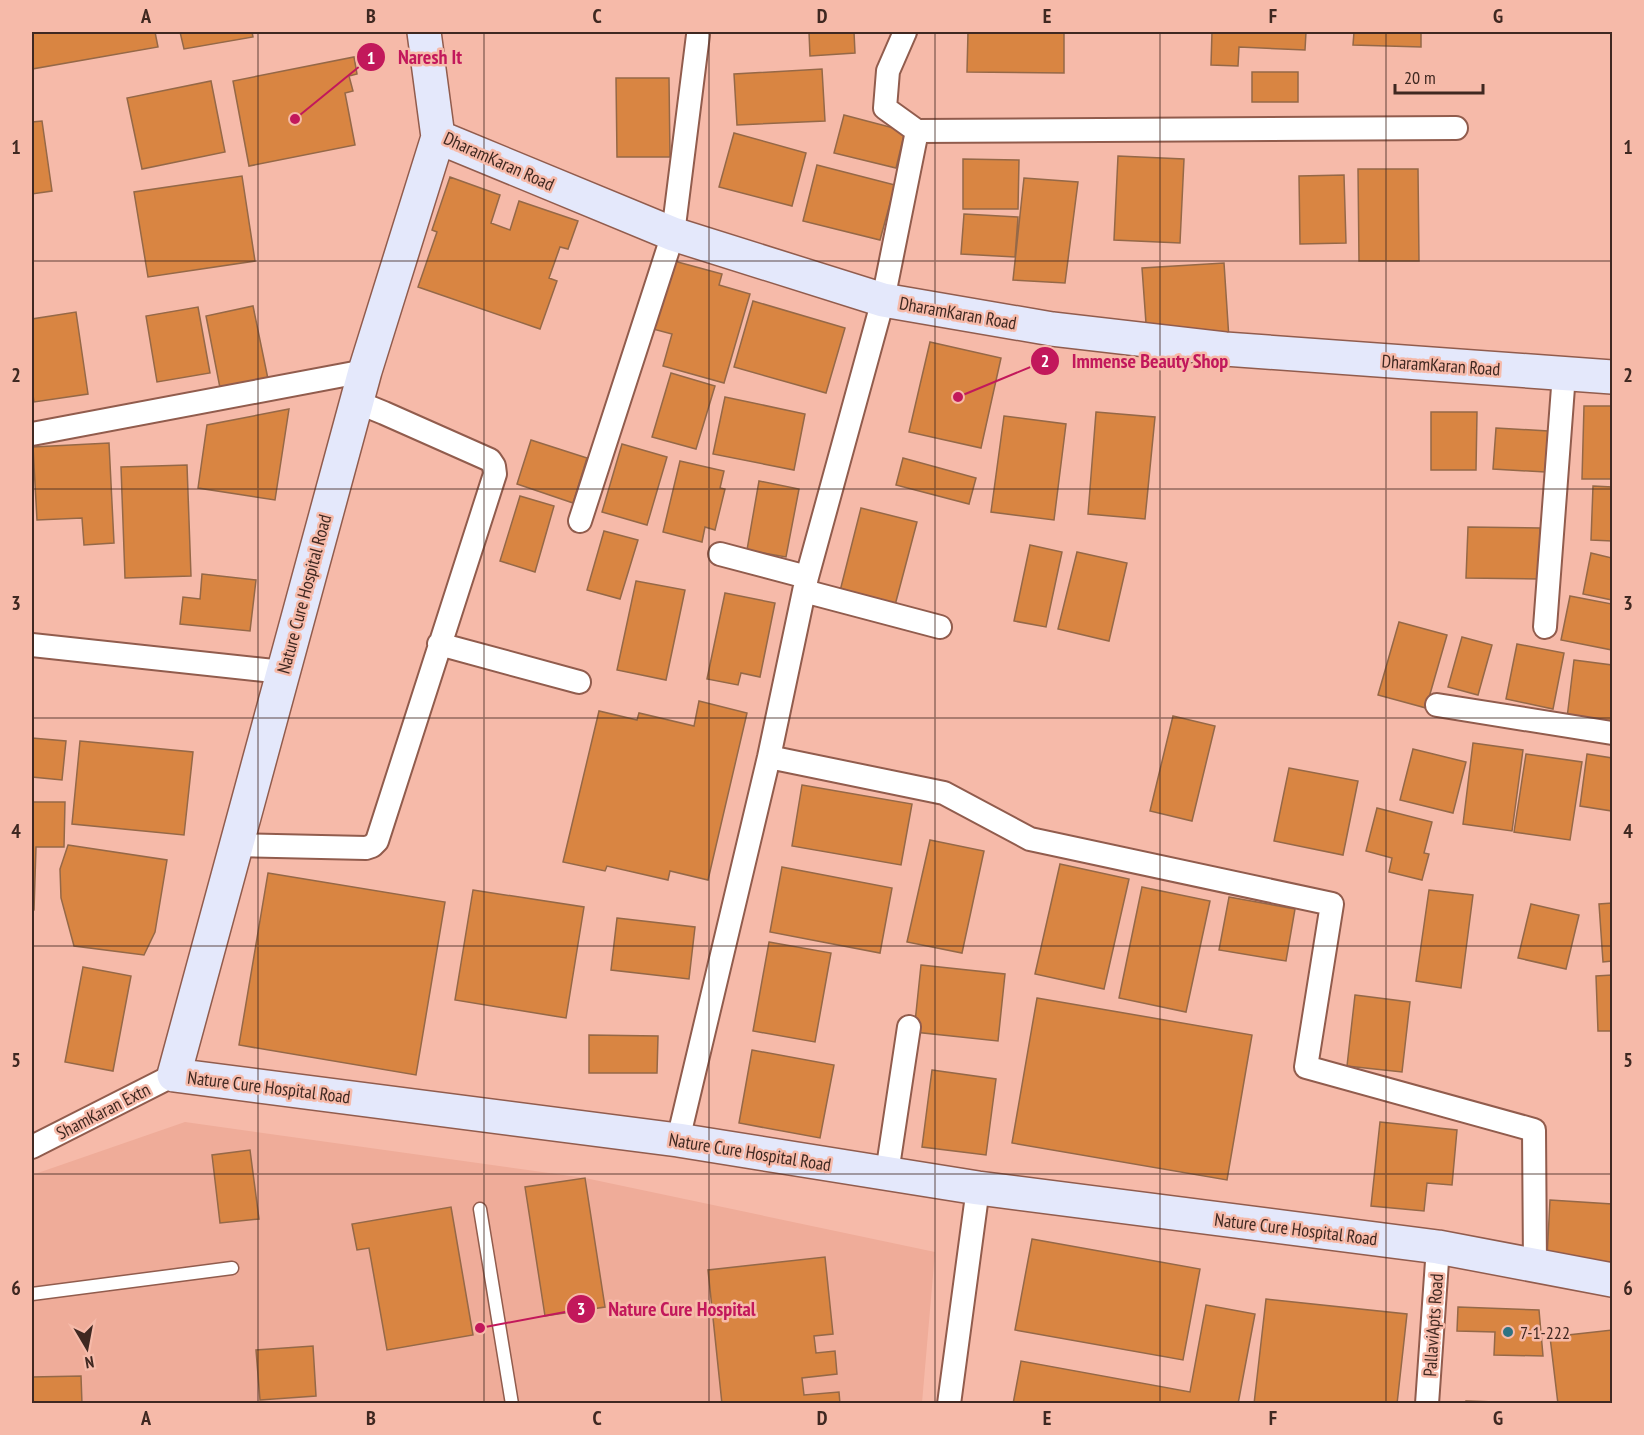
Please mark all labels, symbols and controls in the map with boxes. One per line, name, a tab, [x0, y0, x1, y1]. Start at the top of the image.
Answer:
text: A	[140, 3, 152, 29]
text: B	[366, 3, 376, 29]
text: C	[592, 3, 602, 29]
text: D	[817, 3, 828, 29]
text: E	[1043, 3, 1051, 29]
text: F	[1269, 3, 1277, 29]
text: G	[1493, 3, 1503, 29]
callout: Naresh It	[356, 38, 474, 76]
text: Naresh It	[398, 44, 462, 70]
text: 1	[367, 46, 375, 69]
scale bar	[1395, 57, 1484, 95]
text: 20 m	[1404, 66, 1436, 89]
street label: DharamKaran Road	[440, 126, 558, 196]
text: 1	[11, 134, 21, 160]
text: 1	[1623, 134, 1633, 160]
street label: DharamKaran Road	[898, 291, 1018, 335]
callout: Immense Beauty Shop	[1030, 342, 1241, 380]
text: Immense Beauty Shop	[1072, 348, 1228, 374]
text: 2	[1041, 349, 1049, 372]
street label: DharamKaran Road	[1381, 349, 1501, 381]
text: 2	[11, 362, 21, 388]
text: 2	[1623, 362, 1633, 388]
street label: Nature Cure Hospital Road	[272, 512, 336, 676]
text: 3	[11, 590, 21, 616]
text: 3	[1623, 590, 1633, 616]
text: 4	[11, 818, 21, 844]
text: 4	[1623, 818, 1633, 844]
text: 5	[11, 1047, 21, 1073]
text: 5	[1623, 1047, 1633, 1073]
street label: Nature Cure Hospital Road	[186, 1066, 352, 1108]
street label: ShamKaran Extn	[52, 1078, 154, 1144]
street label: Nature Cure Hospital Road	[667, 1128, 833, 1176]
street label: Nature Cure Hospital Road	[1213, 1208, 1379, 1250]
street label: PallaviApts Road	[1418, 1273, 1448, 1377]
text: 6	[11, 1275, 21, 1301]
text: 6	[1623, 1275, 1633, 1301]
callout: Nature Cure Hospital	[566, 1290, 767, 1328]
text: Nature Cure Hospital	[608, 1296, 756, 1322]
text: 3	[577, 1297, 585, 1320]
north arrow	[57, 1318, 117, 1378]
place label: 7-1-222	[1520, 1321, 1570, 1344]
marker: 7-1-222	[1501, 1325, 1515, 1339]
text: N	[84, 1352, 96, 1373]
text: A	[140, 1405, 152, 1431]
text: B	[366, 1405, 376, 1431]
text: C	[592, 1405, 602, 1431]
text: D	[817, 1405, 828, 1431]
text: E	[1043, 1405, 1051, 1431]
text: F	[1269, 1405, 1277, 1431]
text: G	[1493, 1405, 1503, 1431]

